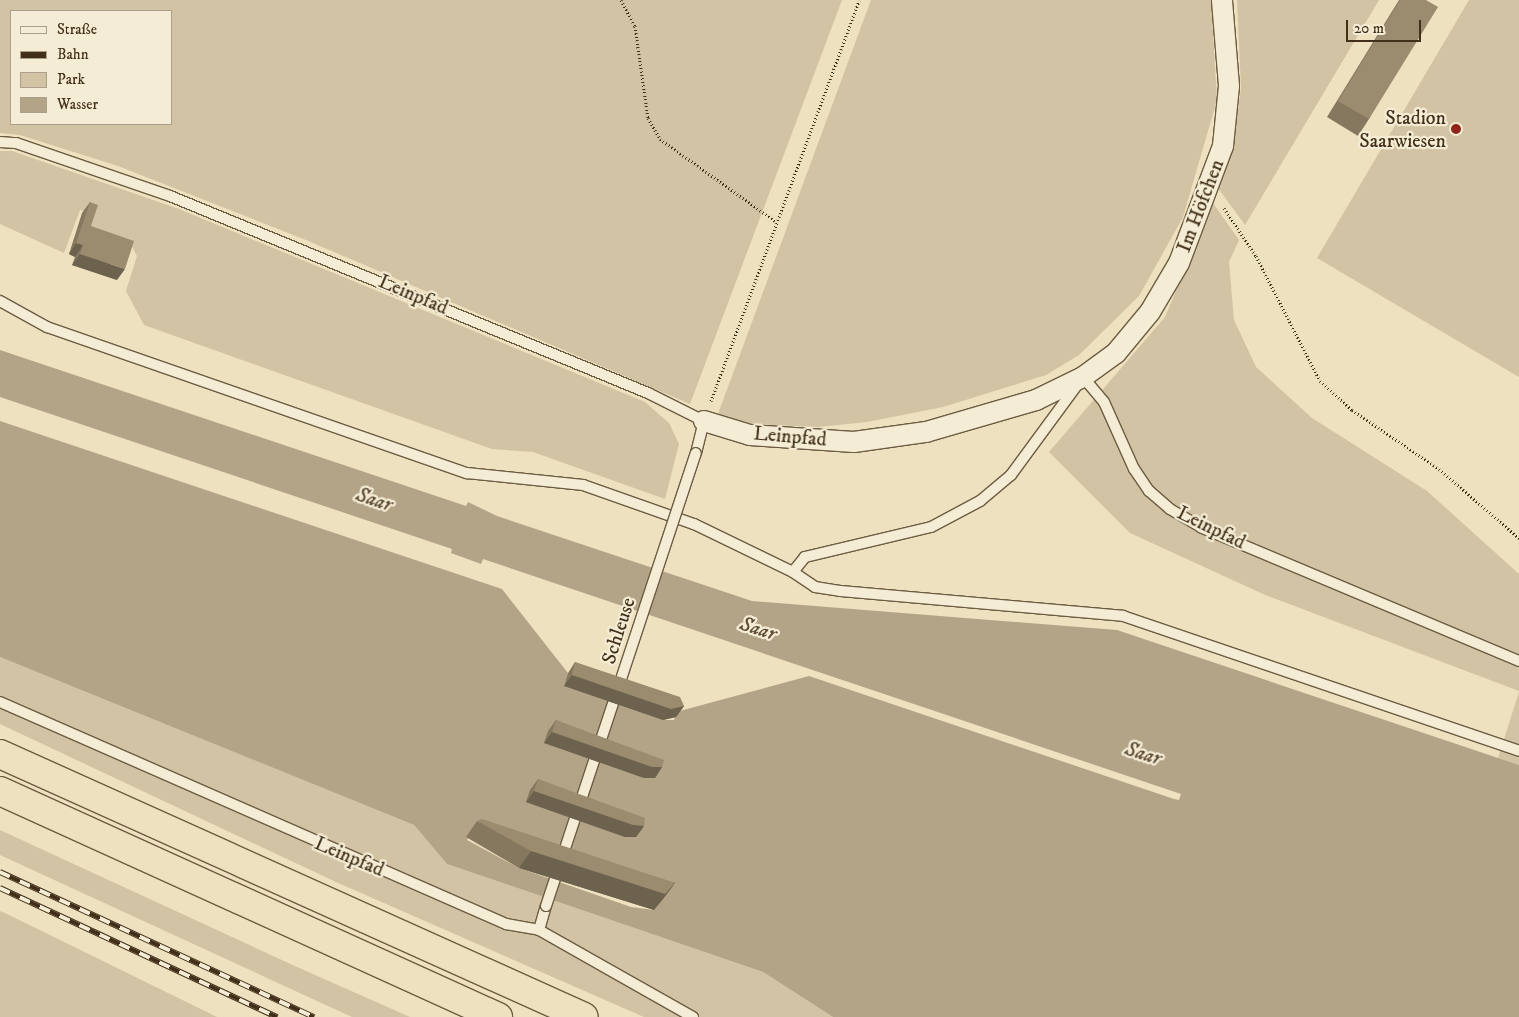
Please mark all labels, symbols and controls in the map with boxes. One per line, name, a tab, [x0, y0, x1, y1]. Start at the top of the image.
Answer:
legend	[10, 10, 172, 125]
scale bar	[1349, 10, 1424, 42]
text: 20 m	[1354, 19, 1384, 38]
text: Straße	[57, 20, 97, 39]
text: Bahn	[57, 45, 89, 64]
text: Park	[57, 70, 85, 89]
text: Wasser	[57, 95, 98, 114]
place label: Stadion Saarwiesen	[1359, 106, 1446, 153]
marker: Stadion Saarwiesen	[1450, 123, 1462, 135]
street label: Im Höfchen	[1172, 156, 1230, 256]
street label: Leinpfad	[375, 270, 451, 320]
street label: Leinpfad	[753, 422, 827, 452]
water label: Saar	[352, 482, 396, 518]
street label: Leinpfad	[1173, 501, 1249, 555]
street label: Schleuse	[597, 595, 641, 667]
water label: Saar	[737, 611, 779, 647]
water label: Saar	[1122, 736, 1164, 772]
street label: Leinpfad	[311, 832, 387, 882]

